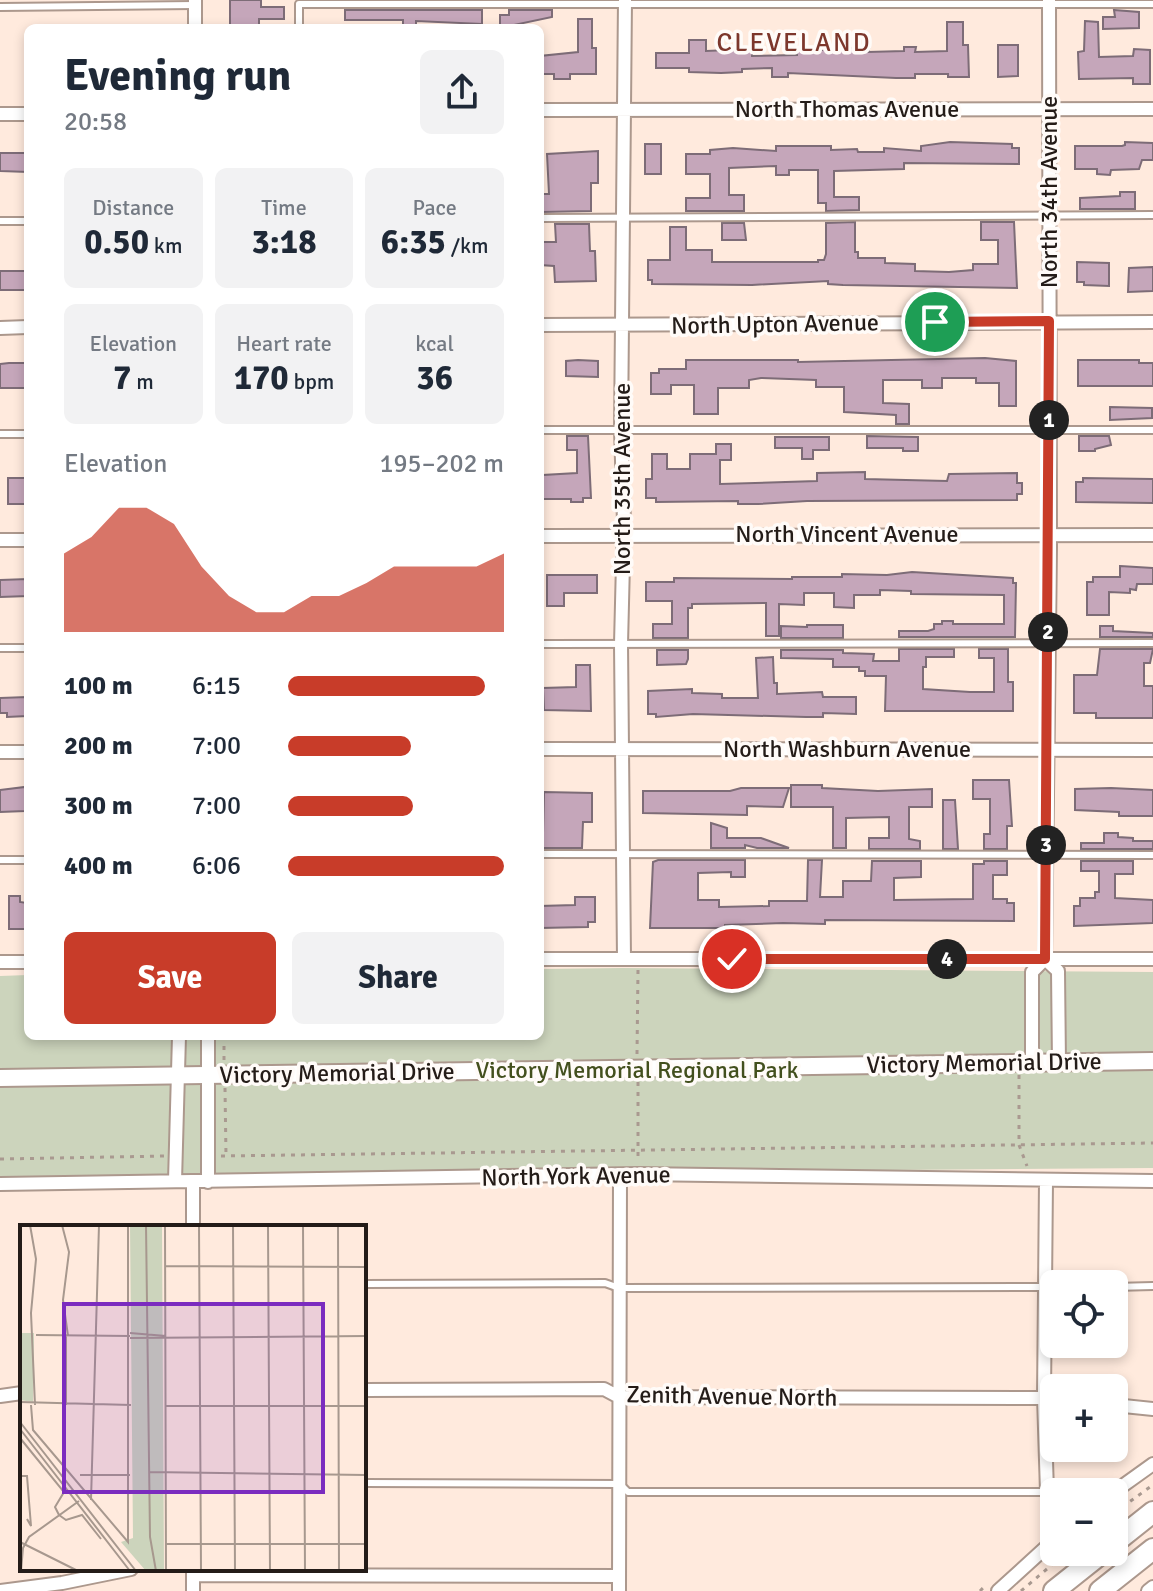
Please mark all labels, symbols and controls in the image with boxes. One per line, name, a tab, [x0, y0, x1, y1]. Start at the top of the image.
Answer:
district label: CLEVELAND	[716, 27, 872, 59]
text: Evening run	[64, 49, 291, 103]
button: share	[420, 50, 504, 134]
street label: North Thomas Avenue	[735, 94, 959, 124]
street label: North 34th Avenue	[1034, 96, 1064, 288]
text: 20:58	[64, 106, 127, 138]
text: Distance	[92, 194, 174, 221]
text: Time	[261, 194, 307, 221]
text: Pace	[413, 194, 457, 221]
text: 0.50	[84, 221, 149, 263]
text: 3:18	[251, 221, 317, 263]
text: 6:35	[381, 221, 446, 263]
text: km	[149, 232, 182, 259]
text: /km	[446, 232, 489, 259]
pin	[901, 288, 969, 356]
icon: arrive	[913, 300, 957, 344]
street label: North Upton Avenue	[671, 307, 879, 341]
text: Elevation	[90, 330, 177, 357]
text: Heart rate	[236, 330, 332, 357]
text: kcal	[415, 330, 454, 357]
text: 7	[113, 357, 131, 399]
text: 170	[234, 357, 289, 399]
text: 36	[416, 357, 453, 399]
text: m	[131, 368, 154, 395]
text: bpm	[289, 368, 334, 395]
street label: North 35th Avenue	[607, 383, 637, 575]
pin: 1	[1029, 400, 1069, 440]
text: 1	[1043, 406, 1055, 433]
text: Elevation	[64, 448, 168, 480]
text: 195–202 m	[380, 448, 504, 480]
street label: North Vincent Avenue	[735, 519, 959, 549]
pin: 2	[1028, 612, 1068, 652]
text: 2	[1042, 618, 1054, 645]
text: 100 m	[64, 670, 133, 702]
text: 6:15	[192, 670, 241, 702]
text: 200 m	[64, 730, 133, 762]
text: 7:00	[192, 730, 241, 762]
street label: North Washburn Avenue	[723, 734, 971, 764]
text: 300 m	[64, 790, 133, 822]
text: 7:00	[192, 790, 241, 822]
pin: 3	[1026, 825, 1066, 865]
text: 3	[1040, 831, 1052, 858]
text: 400 m	[64, 850, 133, 882]
text: 6:06	[192, 850, 241, 882]
pin	[698, 925, 766, 993]
button: Save	[64, 932, 276, 1024]
button: Share	[292, 932, 504, 1024]
icon: check	[710, 937, 754, 981]
pin: 4	[927, 939, 967, 979]
text: 4	[941, 945, 953, 972]
street label: Victory Memorial Drive	[866, 1046, 1102, 1080]
park label: Victory Memorial Regional Park	[476, 1055, 798, 1085]
street label: Victory Memorial Drive	[219, 1056, 455, 1090]
street label: North York Avenue	[481, 1159, 671, 1193]
inset map	[20, 1225, 366, 1571]
map controls	[1040, 1270, 1128, 1566]
button: locate	[1040, 1270, 1128, 1358]
button: +	[1040, 1374, 1128, 1462]
street label: Zenith Avenue North	[626, 1379, 838, 1413]
button: −	[1040, 1478, 1128, 1566]

